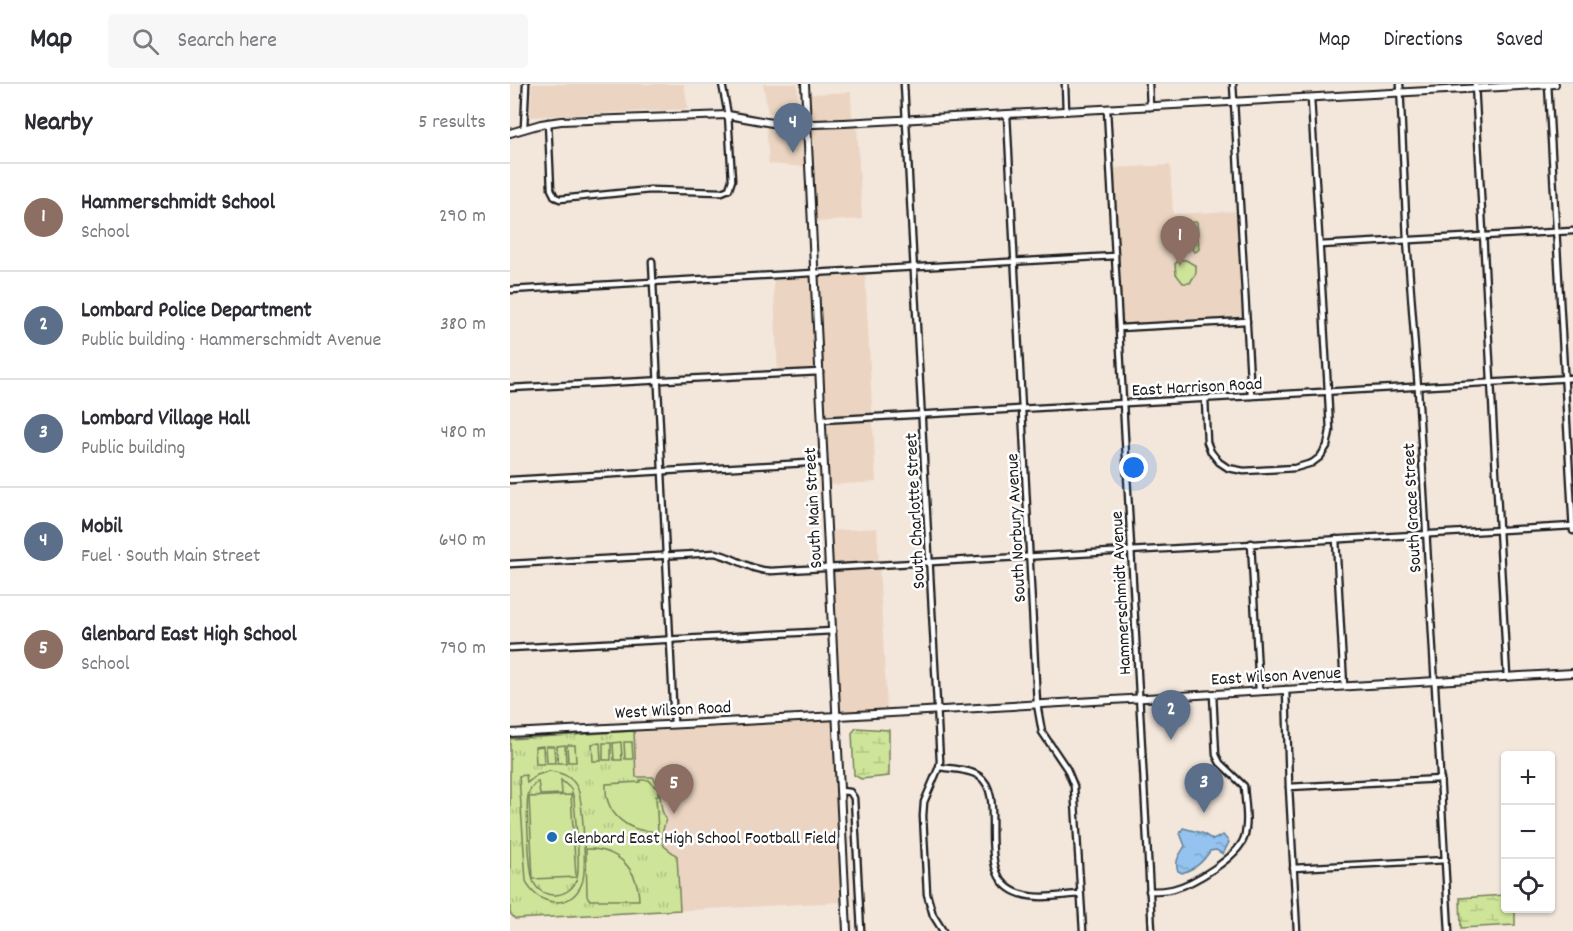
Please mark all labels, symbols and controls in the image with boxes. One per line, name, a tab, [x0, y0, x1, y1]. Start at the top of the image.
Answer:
search box	[108, 14, 528, 68]
text: Map	[30, 21, 72, 61]
icon: search	[129, 25, 162, 58]
text: Search here	[177, 26, 277, 57]
text: Map	[1319, 26, 1350, 56]
text: Directions	[1383, 26, 1463, 56]
text: Saved	[1496, 26, 1543, 56]
pin: 4	[774, 104, 812, 153]
text: Nearby	[24, 105, 92, 142]
text: 5 results	[418, 109, 486, 137]
text: Hammerschmidt School	[81, 188, 275, 219]
text: 1	[41, 203, 46, 231]
text: 290 m	[439, 203, 486, 231]
pin: 1	[1160, 216, 1200, 266]
text: School	[81, 219, 130, 247]
text: Lombard Police Department	[81, 296, 312, 327]
text: 2	[39, 311, 48, 339]
text: 380 m	[440, 311, 486, 339]
text: Public building · Hammerschmidt Avenue	[81, 327, 381, 355]
street label: East Harrison Road	[1131, 373, 1263, 404]
text: Lombard Village Hall	[81, 404, 250, 435]
text: 3	[39, 419, 48, 447]
text: 480 m	[440, 419, 486, 447]
street label: South Charlotte Street	[900, 432, 933, 590]
text: Public building	[81, 435, 185, 463]
street label: South Grace Street	[1398, 442, 1429, 573]
street label: South Main Street	[799, 446, 830, 569]
street label: South Norbury Avenue	[1001, 453, 1034, 603]
your location	[1119, 453, 1148, 482]
street label: Hammerschmidt Avenue	[1106, 510, 1139, 675]
text: Mobil	[81, 512, 122, 543]
text: 4	[39, 527, 48, 555]
text: 640 m	[439, 527, 486, 555]
text: Fuel · South Main Street	[81, 543, 260, 571]
text: Glenbard East High School	[81, 620, 297, 651]
text: 5	[39, 635, 48, 663]
text: 790 m	[440, 635, 486, 663]
text: School	[81, 651, 130, 679]
street label: East Wilson Avenue	[1210, 662, 1342, 693]
pin: 2	[1152, 690, 1190, 740]
street label: West Wilson Road	[614, 696, 732, 727]
map controls	[1501, 751, 1555, 913]
button: +	[1501, 751, 1555, 805]
pin: 5	[654, 764, 694, 814]
pin: 3	[1184, 764, 1224, 813]
button: −	[1501, 805, 1555, 859]
place label: Glenbard East High School Football Field	[564, 827, 836, 852]
marker: Glenbard East High School Football Field	[545, 830, 559, 844]
button: locate	[1501, 859, 1555, 913]

